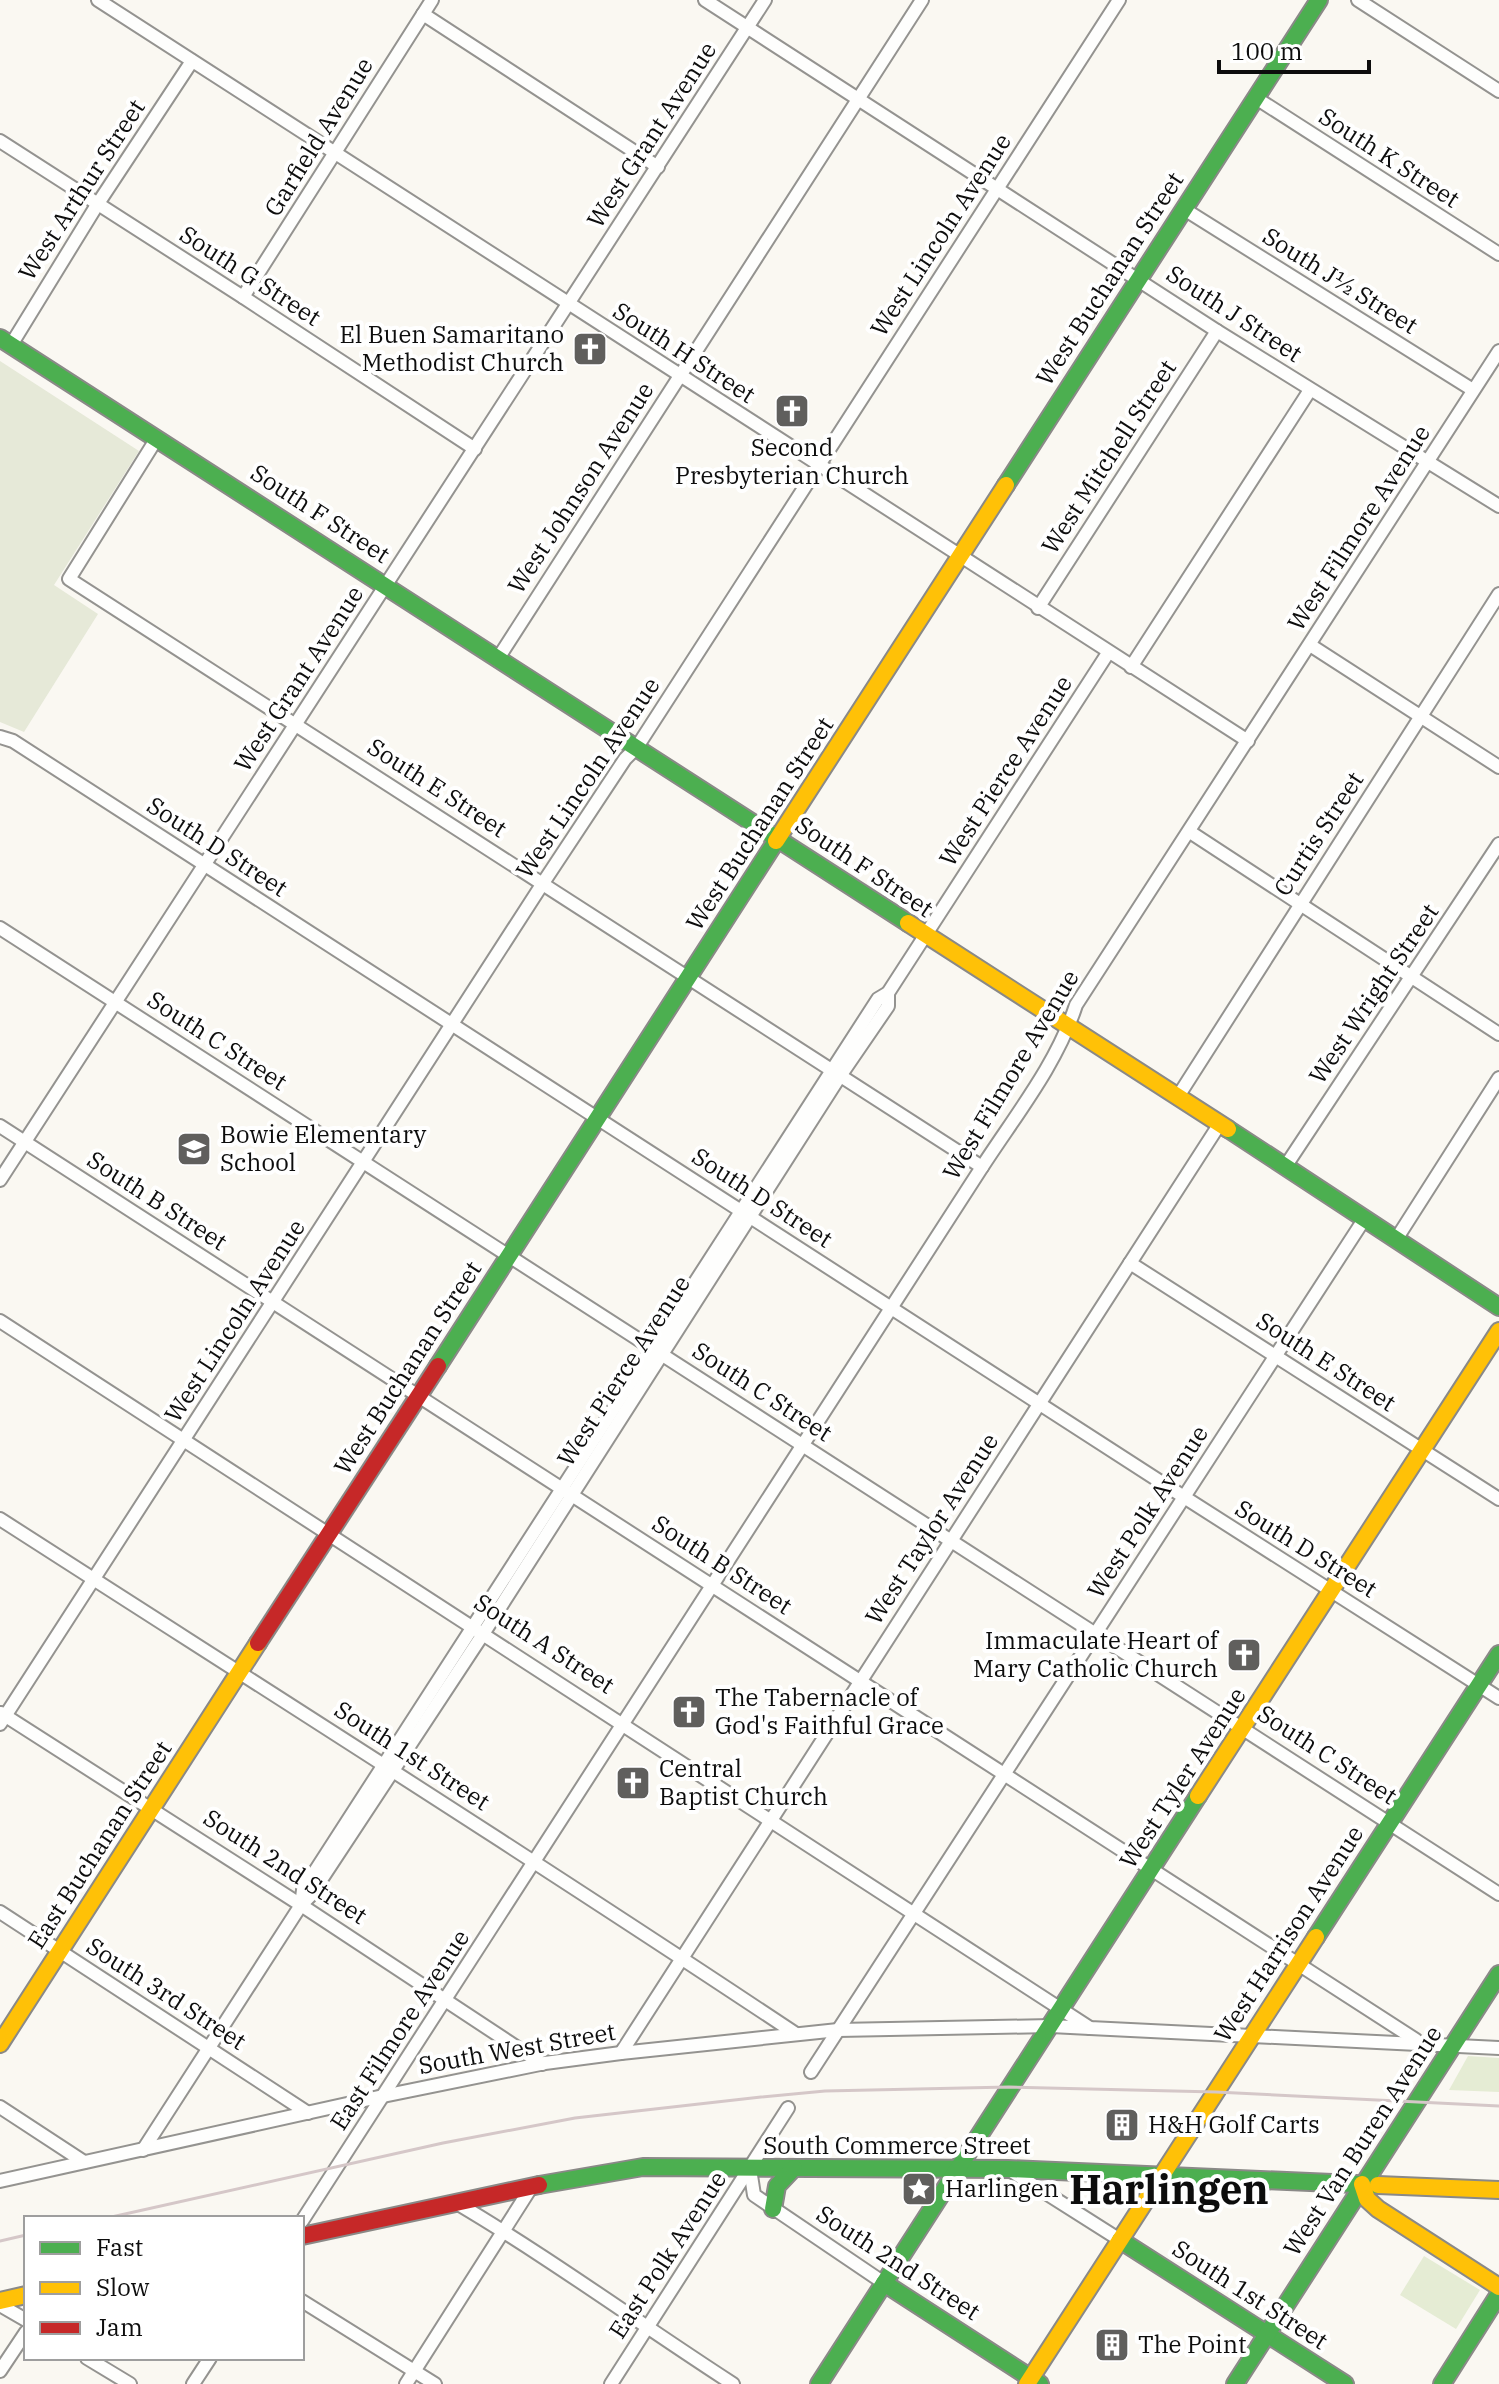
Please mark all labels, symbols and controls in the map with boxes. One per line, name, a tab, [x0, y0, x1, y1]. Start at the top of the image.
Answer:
scale bar	[1219, 24, 1369, 74]
street label: West Grant Avenue	[579, 35, 723, 233]
text: 100 m	[1231, 35, 1303, 67]
street label: Garfield Avenue	[257, 51, 380, 222]
street label: West Arthur Street	[11, 93, 152, 286]
street label: South K Street	[1313, 100, 1466, 215]
street label: West Lincoln Avenue	[863, 127, 1018, 342]
street label: West Buchanan Street	[1028, 166, 1190, 391]
street label: South G Street	[174, 218, 327, 333]
street label: South J½ Street	[1257, 220, 1424, 341]
street label: South J Street	[1161, 257, 1308, 369]
street label: South H Street	[607, 294, 762, 410]
place label: El Buen Samaritano Methodist Church	[340, 318, 564, 378]
church icon: El Buen Samaritano Methodist Church	[571, 330, 609, 368]
street label: West Mitchell Street	[1033, 353, 1183, 560]
street label: West Johnson Avenue	[500, 376, 660, 599]
church icon: Second Presbyterian Church	[773, 392, 811, 430]
street label: West Filmore Avenue	[1279, 418, 1437, 637]
place label: Second Presbyterian Church	[675, 431, 909, 491]
street label: South F Street	[245, 456, 396, 570]
street label: West Grant Avenue	[226, 579, 370, 777]
street label: West Pierce Avenue	[931, 669, 1079, 872]
street label: West Lincoln Avenue	[508, 671, 666, 884]
street label: West Buchanan Street	[678, 711, 840, 936]
street label: South E Street	[362, 730, 513, 844]
street label: Curtis Street	[1266, 765, 1370, 902]
street label: South D Street	[141, 789, 294, 904]
street label: South F Street	[789, 808, 940, 924]
street label: West Wright Street	[1301, 897, 1445, 1090]
street label: West Filmore Avenue	[935, 964, 1086, 1185]
street label: South C Street	[142, 983, 293, 1097]
place label: Bowie Elementary School	[220, 1118, 427, 1178]
school or university icon: Bowie Elementary School	[175, 1130, 213, 1168]
street label: South D Street	[686, 1140, 839, 1255]
street label: South B Street	[81, 1143, 234, 1257]
street label: West Lincoln Avenue	[157, 1213, 312, 1428]
street label: West Buchanan Street	[326, 1255, 488, 1480]
street label: West Pierce Avenue	[549, 1269, 697, 1472]
street label: South E Street	[1251, 1304, 1402, 1418]
street label: South C Street	[687, 1334, 838, 1448]
street label: West Polk Avenue	[1079, 1419, 1215, 1604]
street label: West Taylor Avenue	[857, 1427, 1005, 1630]
street label: South D Street	[1230, 1492, 1383, 1604]
street label: South B Street	[646, 1507, 799, 1621]
street label: South A Street	[468, 1586, 621, 1700]
place label: Immaculate Heart of Mary Catholic Church	[973, 1624, 1220, 1684]
church icon: Immaculate Heart of Mary Catholic Church	[1225, 1636, 1263, 1674]
place label: The Tabernacle of God's Faithful Grace	[715, 1681, 944, 1741]
street label: West Tyler Avenue	[1112, 1681, 1253, 1874]
street label: South 1st Street	[329, 1693, 496, 1817]
church icon: The Tabernacle of God's Faithful Grace	[670, 1693, 708, 1731]
street label: South C Street	[1252, 1697, 1403, 1811]
street label: East Buchanan Street	[20, 1734, 178, 1955]
place label: Central Baptist Church	[659, 1752, 828, 1812]
church icon: Central Baptist Church	[614, 1764, 652, 1802]
street label: South 2nd Street	[198, 1801, 373, 1931]
street label: West Harrison Avenue	[1206, 1819, 1370, 2048]
street label: East Filmore Avenue	[322, 1923, 476, 2136]
street label: South 3rd Street	[81, 1930, 252, 2057]
street label: South West Street	[416, 2015, 618, 2081]
street label: West Van Buren Avenue	[1276, 2019, 1449, 2262]
building icon: H&H Golf Carts	[1103, 2106, 1141, 2144]
place label: H&H Golf Carts	[1148, 2108, 1320, 2140]
street label: South Commerce Street	[763, 2129, 1031, 2161]
district label: Harlingen	[1069, 2163, 1269, 2215]
street label: East Polk Avenue	[601, 2165, 733, 2344]
place icon: Harlingen	[900, 2170, 938, 2208]
place label: Harlingen	[945, 2172, 1059, 2204]
street label: South 2nd Street	[811, 2197, 986, 2327]
legend	[24, 2216, 304, 2360]
text: Fast	[96, 2231, 143, 2263]
street label: South 1st Street	[1167, 2232, 1334, 2356]
text: Slow	[96, 2271, 150, 2303]
text: Jam	[96, 2311, 143, 2343]
building icon: The Point	[1093, 2326, 1131, 2364]
place label: The Point	[1138, 2328, 1246, 2360]

